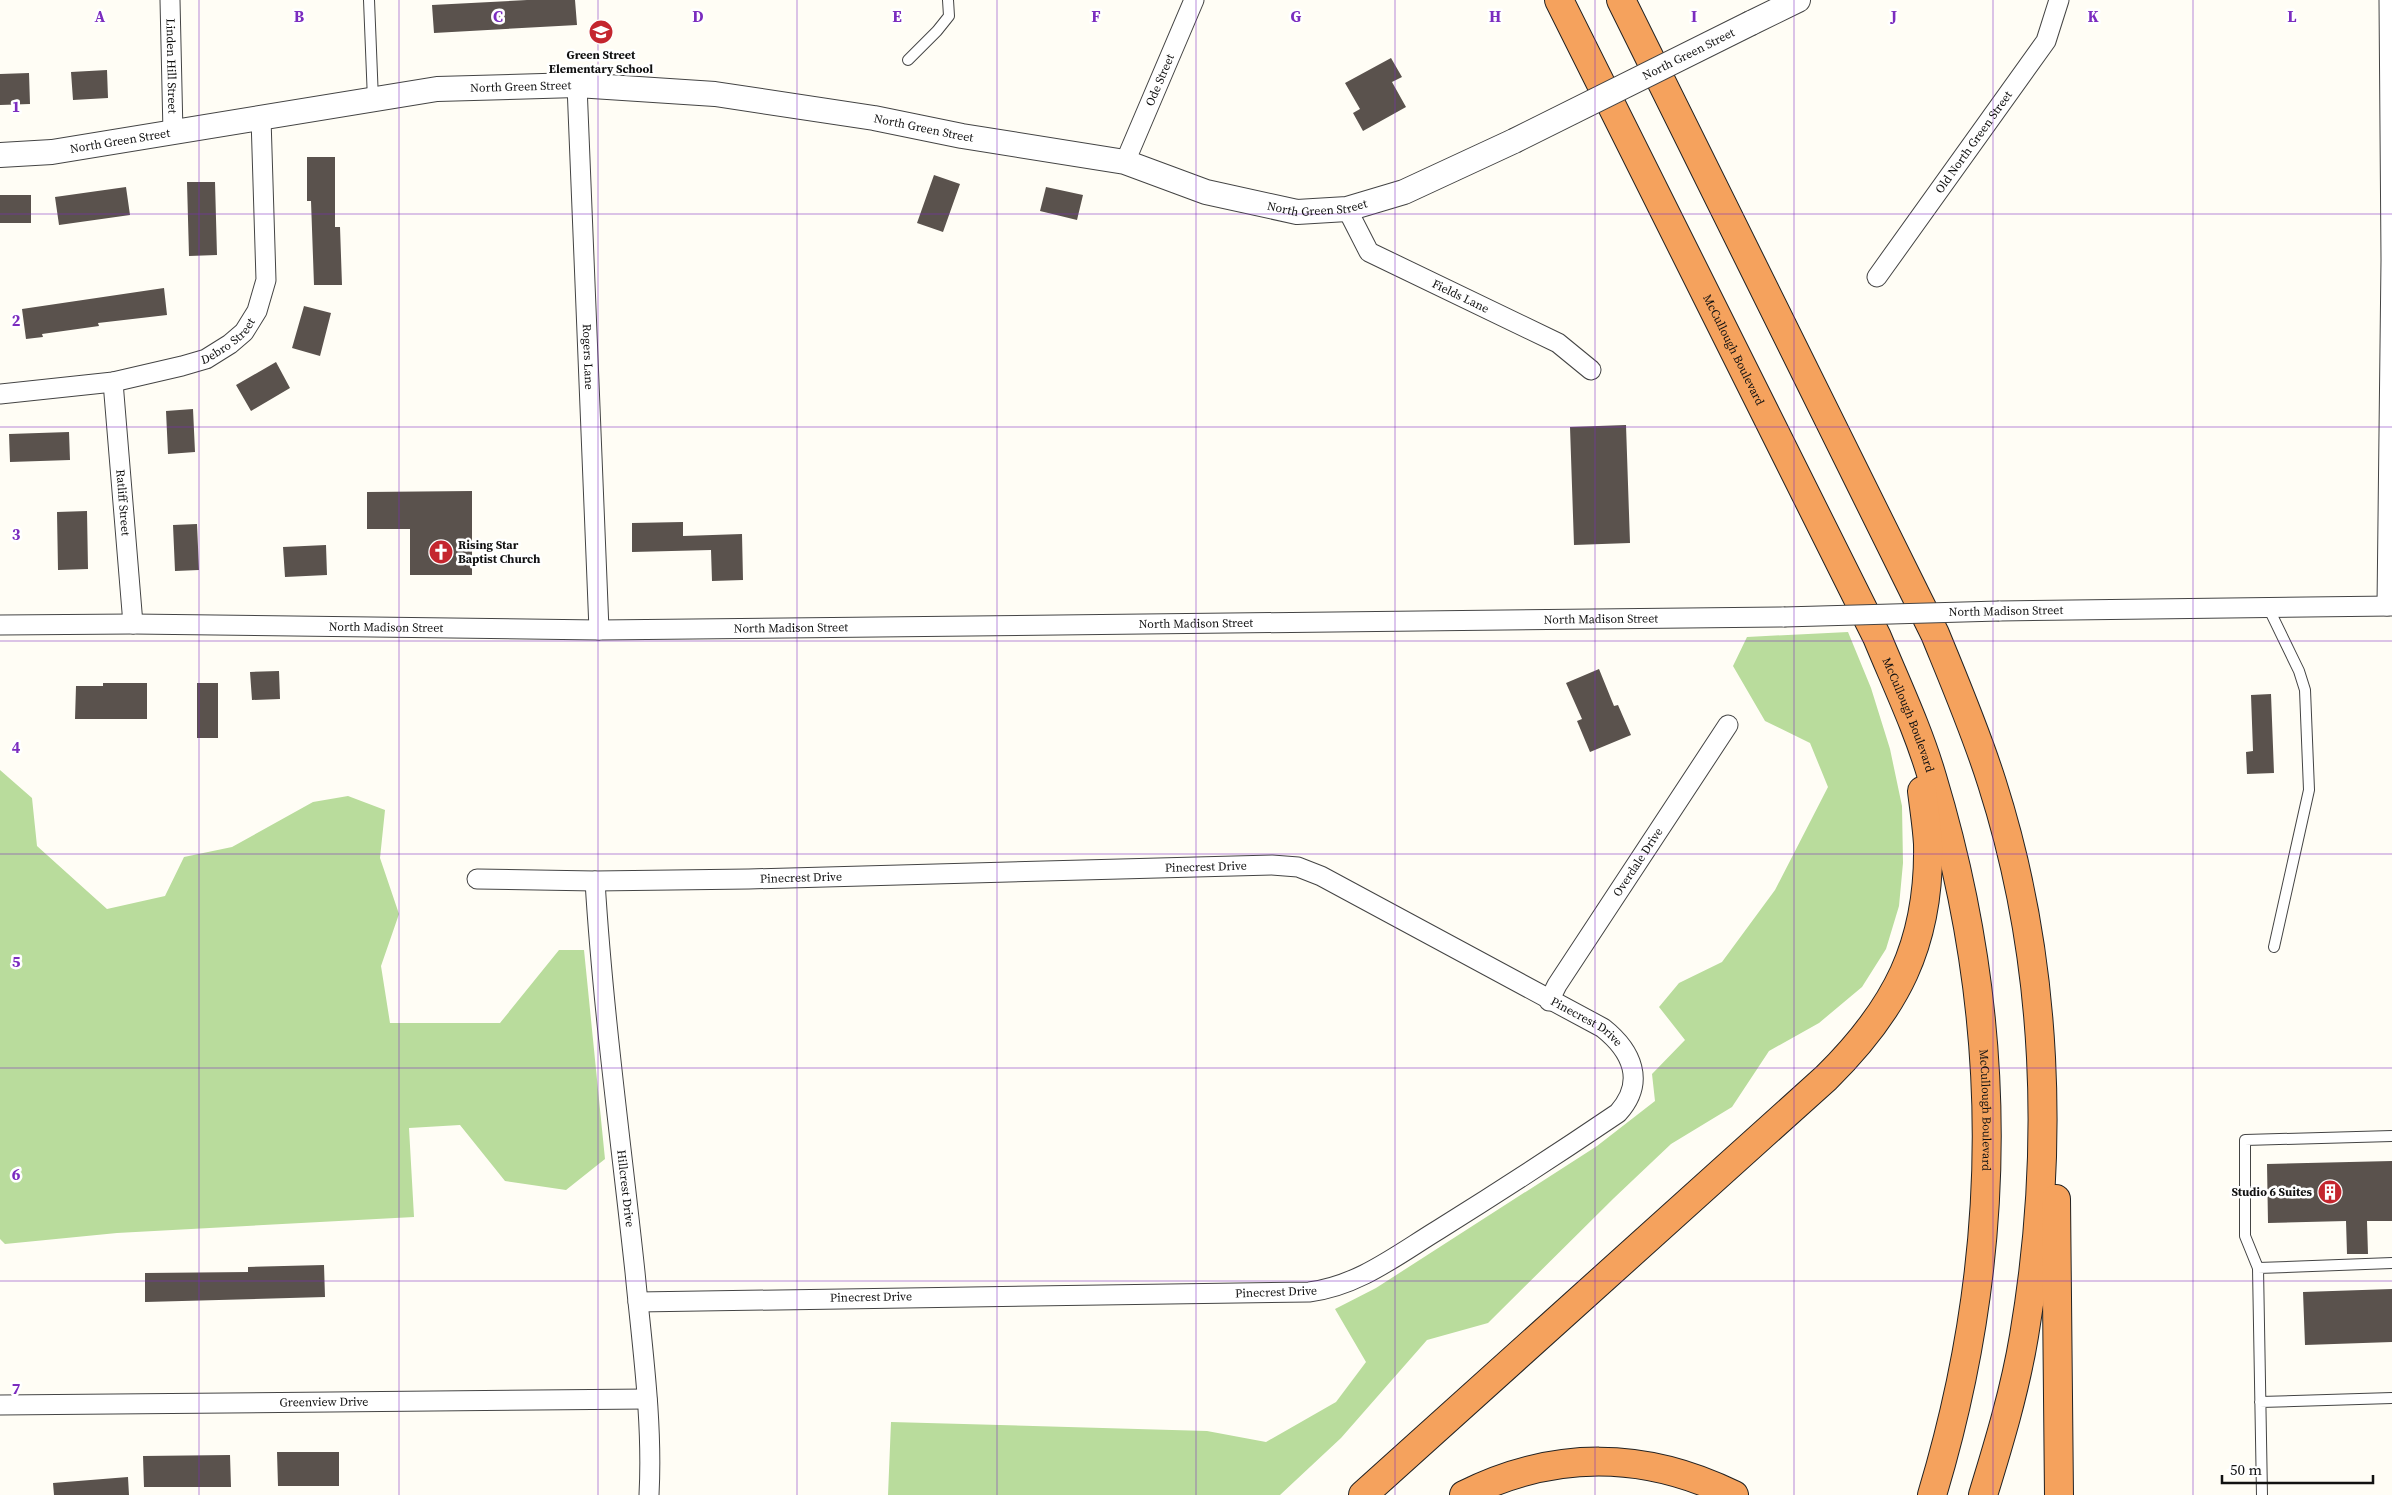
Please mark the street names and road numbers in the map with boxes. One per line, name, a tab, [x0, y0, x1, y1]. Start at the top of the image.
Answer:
street label: Linden Hill Street	[162, 18, 181, 114]
street label: North Green Street	[1640, 24, 1737, 84]
street label: Ode Street	[1142, 51, 1178, 109]
street label: North Green Street	[470, 77, 572, 96]
street label: Old North Green Street	[1931, 87, 2016, 197]
street label: North Green Street	[873, 110, 975, 146]
street label: North Green Street	[69, 125, 171, 157]
street label: North Green Street	[1266, 195, 1369, 220]
street label: Fields Lane	[1429, 276, 1492, 317]
street label: McCullough Boulevard	[1699, 292, 1768, 408]
street label: Debro Street	[199, 315, 259, 368]
street label: Rogers Lane	[579, 323, 597, 390]
street label: Ratliff Street	[112, 469, 134, 537]
street label: North Madison Street	[1949, 602, 2063, 620]
street label: North Madison Street	[1544, 610, 1658, 628]
street label: North Madison Street	[1139, 615, 1253, 632]
street label: North Madison Street	[329, 619, 443, 636]
street label: North Madison Street	[734, 619, 848, 637]
street label: McCullough Boulevard	[1879, 655, 1938, 774]
street label: Overdale Drive	[1609, 824, 1666, 900]
street label: Pinecrest Drive	[1165, 858, 1247, 876]
street label: Pinecrest Drive	[760, 869, 842, 887]
street label: Pinecrest Drive	[1548, 993, 1626, 1050]
street label: McCullough Boulevard	[1976, 1049, 1995, 1171]
street label: Hillcrest Drive	[613, 1149, 638, 1228]
street label: Pinecrest Drive	[1235, 1283, 1317, 1301]
street label: Pinecrest Drive	[830, 1288, 912, 1306]
street label: Greenview Drive	[279, 1394, 369, 1410]

